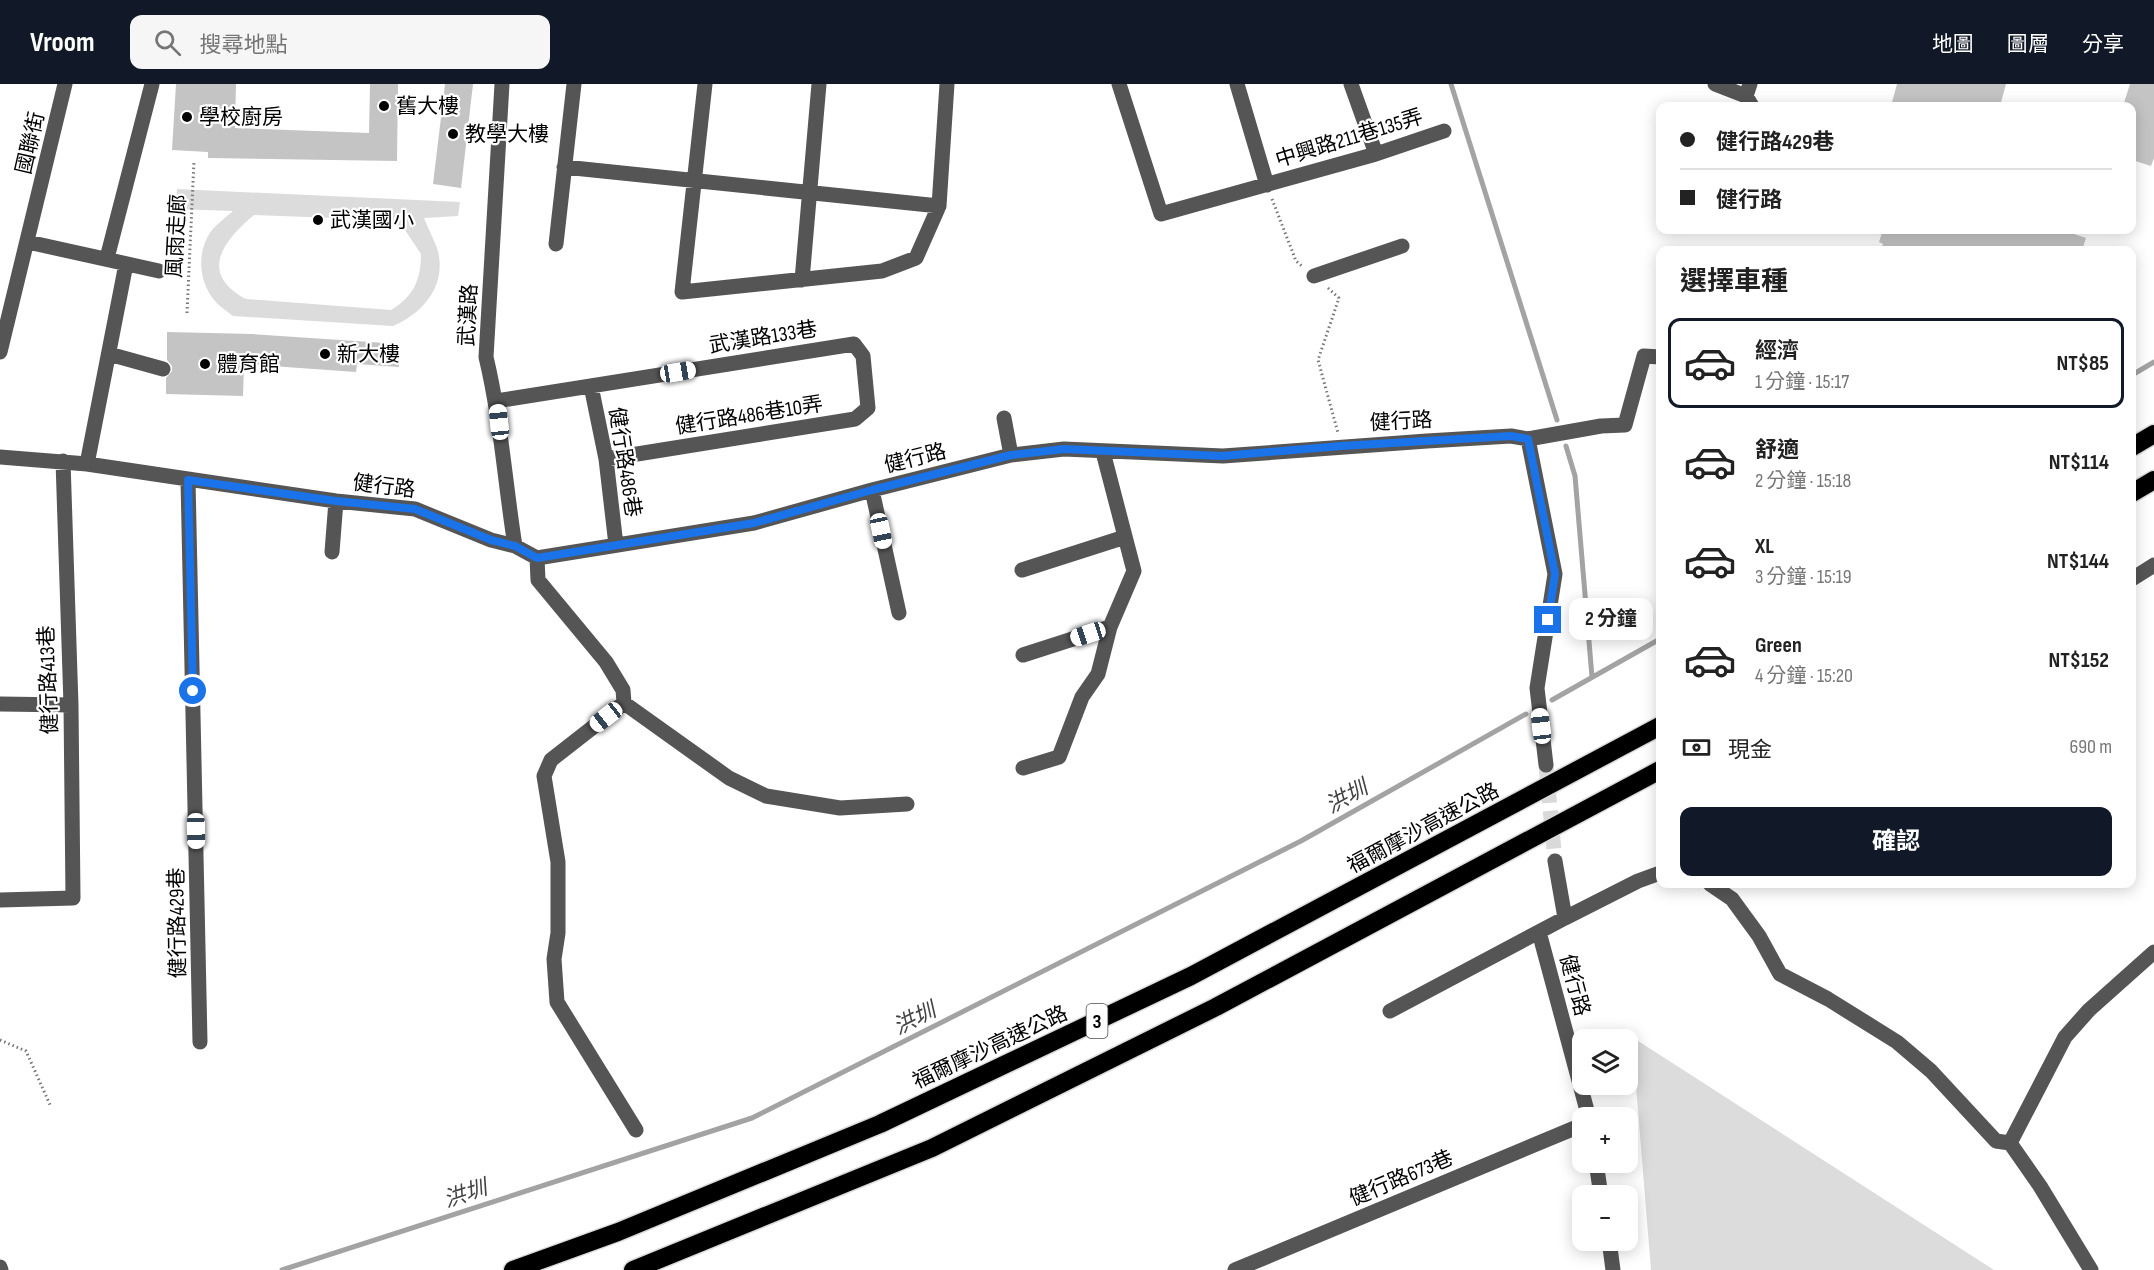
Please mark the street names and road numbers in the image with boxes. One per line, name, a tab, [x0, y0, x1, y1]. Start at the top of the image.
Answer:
street label: 中興路211巷135弄	[1272, 104, 1426, 173]
street label: 國聯街	[11, 110, 50, 177]
street label: 風雨走廊	[162, 193, 191, 279]
street label: 武漢路	[454, 283, 483, 347]
street label: 武漢路133巷	[707, 317, 819, 358]
street label: 健行路486巷10弄	[674, 391, 825, 439]
street label: 健行路486巷	[603, 405, 646, 519]
street label: 健行路	[1369, 407, 1433, 436]
street label: 健行路	[882, 439, 949, 478]
street label: 健行路	[351, 470, 417, 503]
street label: 健行路413巷	[34, 625, 63, 735]
street label: 福爾摩沙高速公路	[1343, 778, 1503, 879]
street label: 健行路429巷	[164, 867, 191, 979]
street label: 健行路	[1554, 951, 1595, 1019]
street label: 福爾摩沙高速公路	[909, 1001, 1072, 1094]
road number: 3	[1086, 1004, 1108, 1038]
street label: 健行路673巷	[1345, 1145, 1457, 1212]

